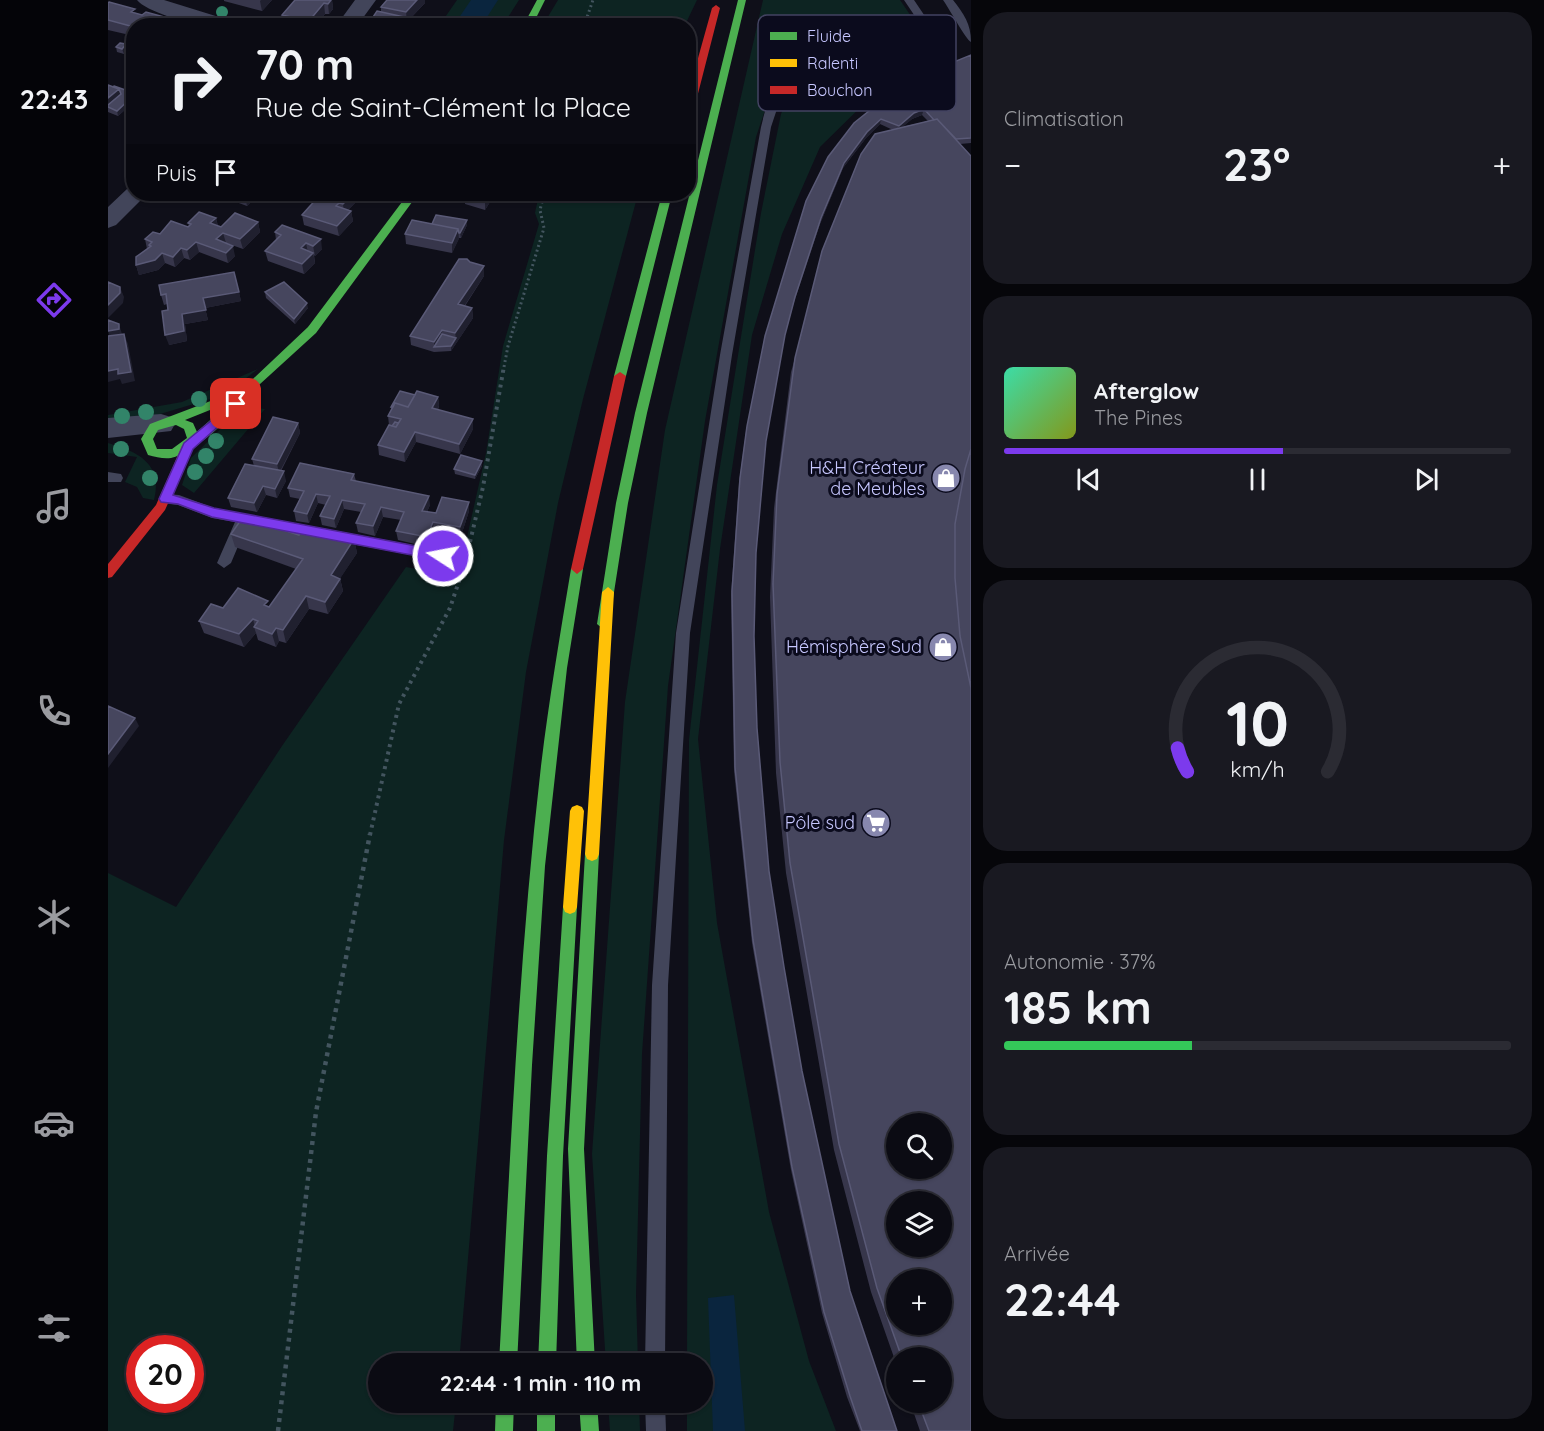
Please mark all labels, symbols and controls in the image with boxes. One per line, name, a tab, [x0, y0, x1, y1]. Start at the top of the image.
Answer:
legend	[758, 15, 956, 111]
text: Fluide	[807, 26, 851, 46]
text: 70 m	[255, 38, 354, 91]
icon: right	[156, 42, 234, 120]
text: Ralenti	[807, 53, 858, 73]
text: Bouchon	[807, 80, 872, 100]
text: 22:43	[20, 82, 88, 116]
text: Rue de Saint-Clément la Place	[255, 90, 631, 124]
text: Climatisation	[1004, 106, 1124, 131]
text: 23°	[1223, 136, 1291, 192]
text: −	[1004, 144, 1021, 185]
text: +	[1492, 144, 1511, 185]
icon: arrive	[209, 156, 242, 189]
text: Puis	[156, 159, 197, 187]
icon: directions	[33, 279, 75, 321]
text: Afterglow	[1094, 377, 1199, 405]
pin	[210, 378, 261, 429]
icon: arrive	[219, 387, 252, 420]
text: The Pines	[1094, 405, 1183, 430]
place label: H&H Créateur de Meubles	[809, 456, 925, 500]
shop icon: H&H Créateur de Meubles	[930, 462, 962, 494]
icon: previous	[1072, 463, 1105, 496]
icon: pause	[1241, 463, 1274, 496]
icon: next	[1410, 463, 1443, 496]
icon: music	[33, 485, 75, 527]
position arrow	[411, 524, 475, 588]
shop icon: Hémisphère Sud	[927, 631, 959, 663]
place label: Hémisphère Sud	[786, 635, 922, 658]
text: 10	[1226, 685, 1289, 763]
icon: phone	[33, 690, 75, 732]
text: km/h	[1230, 757, 1285, 783]
supermarket icon: Pôle sud	[860, 807, 892, 839]
place label: Pôle sud	[785, 811, 855, 834]
icon: climate	[33, 896, 75, 938]
text: Autonomie · 37%	[1004, 949, 1155, 974]
text: 185 km	[1004, 979, 1152, 1035]
icon: car	[33, 1102, 75, 1144]
map controls	[886, 1113, 952, 1413]
button: search	[886, 1113, 952, 1179]
button: layers	[886, 1191, 952, 1257]
text: Arrivée	[1004, 1241, 1070, 1266]
button: +	[886, 1269, 952, 1335]
text: 22:44	[1004, 1271, 1120, 1327]
icon: filters	[33, 1307, 75, 1349]
speed limit sign: 20	[126, 1335, 204, 1413]
button: −	[886, 1347, 952, 1413]
text: 22:44 · 1 min · 110 m	[440, 1369, 641, 1397]

